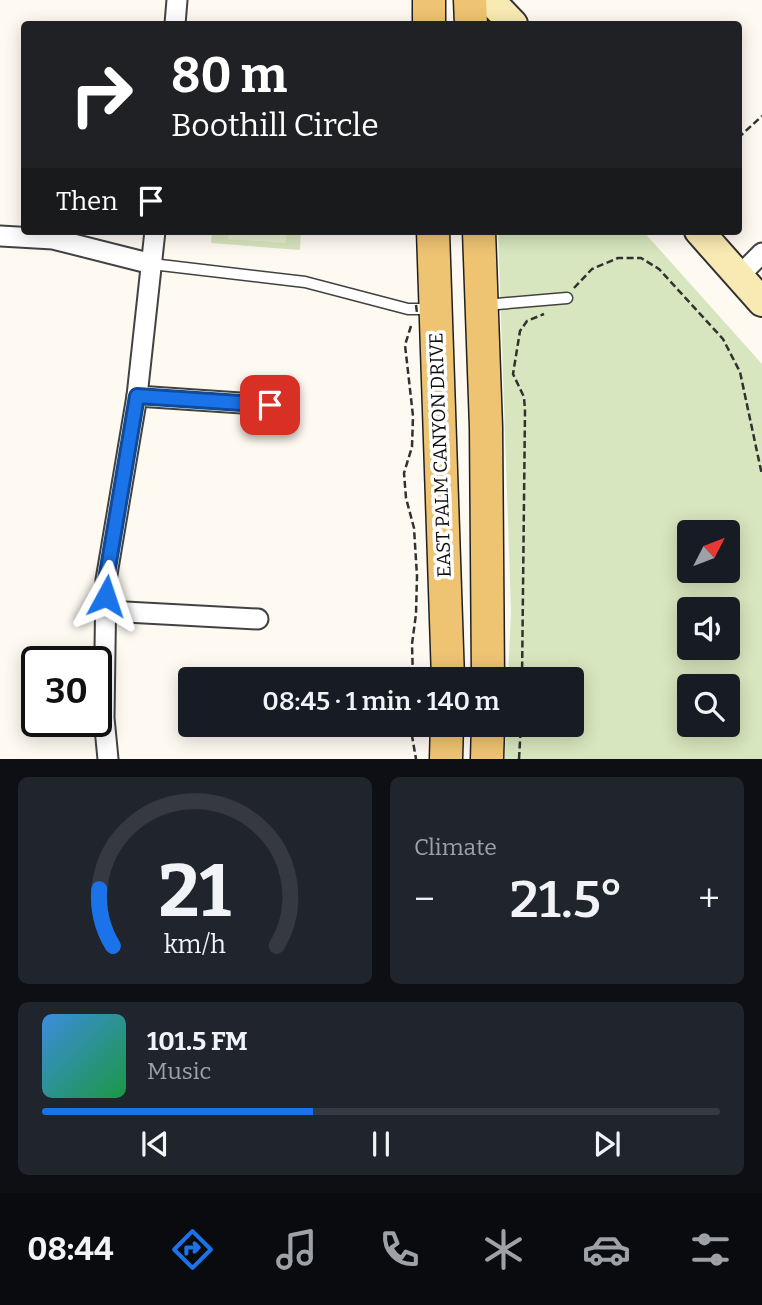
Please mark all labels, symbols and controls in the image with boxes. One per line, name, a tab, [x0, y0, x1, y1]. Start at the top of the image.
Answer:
text: 80 m	[171, 46, 287, 105]
icon: right	[56, 49, 147, 140]
text: Boothill Circle	[171, 106, 379, 144]
icon: arrive	[132, 182, 170, 220]
text: Then	[56, 186, 118, 217]
street label: EAST PALM CANYON DRIVE	[424, 332, 456, 578]
pin	[240, 375, 300, 435]
icon: arrive	[251, 386, 289, 424]
north arrow	[677, 520, 740, 583]
map controls	[677, 520, 740, 737]
position arrow	[69, 559, 143, 633]
button: sound	[677, 597, 740, 660]
speed limit sign: 30	[21, 646, 112, 737]
button: search	[677, 674, 740, 737]
text: 08:45 · 1 min · 140 m	[262, 686, 500, 717]
text: Climate	[414, 833, 497, 861]
text: 21	[159, 849, 232, 936]
text: 21.5°	[510, 868, 623, 931]
text: −	[414, 876, 435, 922]
text: +	[698, 876, 720, 922]
text: km/h	[164, 930, 226, 960]
text: 101.5 FM	[147, 1026, 248, 1057]
text: Music	[147, 1057, 211, 1085]
icon: previous	[136, 1125, 174, 1163]
icon: pause	[362, 1125, 400, 1163]
icon: next	[588, 1125, 626, 1163]
icon: directions	[168, 1225, 217, 1274]
icon: music	[272, 1225, 321, 1274]
icon: phone	[375, 1225, 424, 1274]
icon: climate	[479, 1225, 528, 1274]
icon: car	[582, 1225, 631, 1274]
icon: filters	[686, 1225, 735, 1274]
text: 08:44	[27, 1230, 114, 1268]

